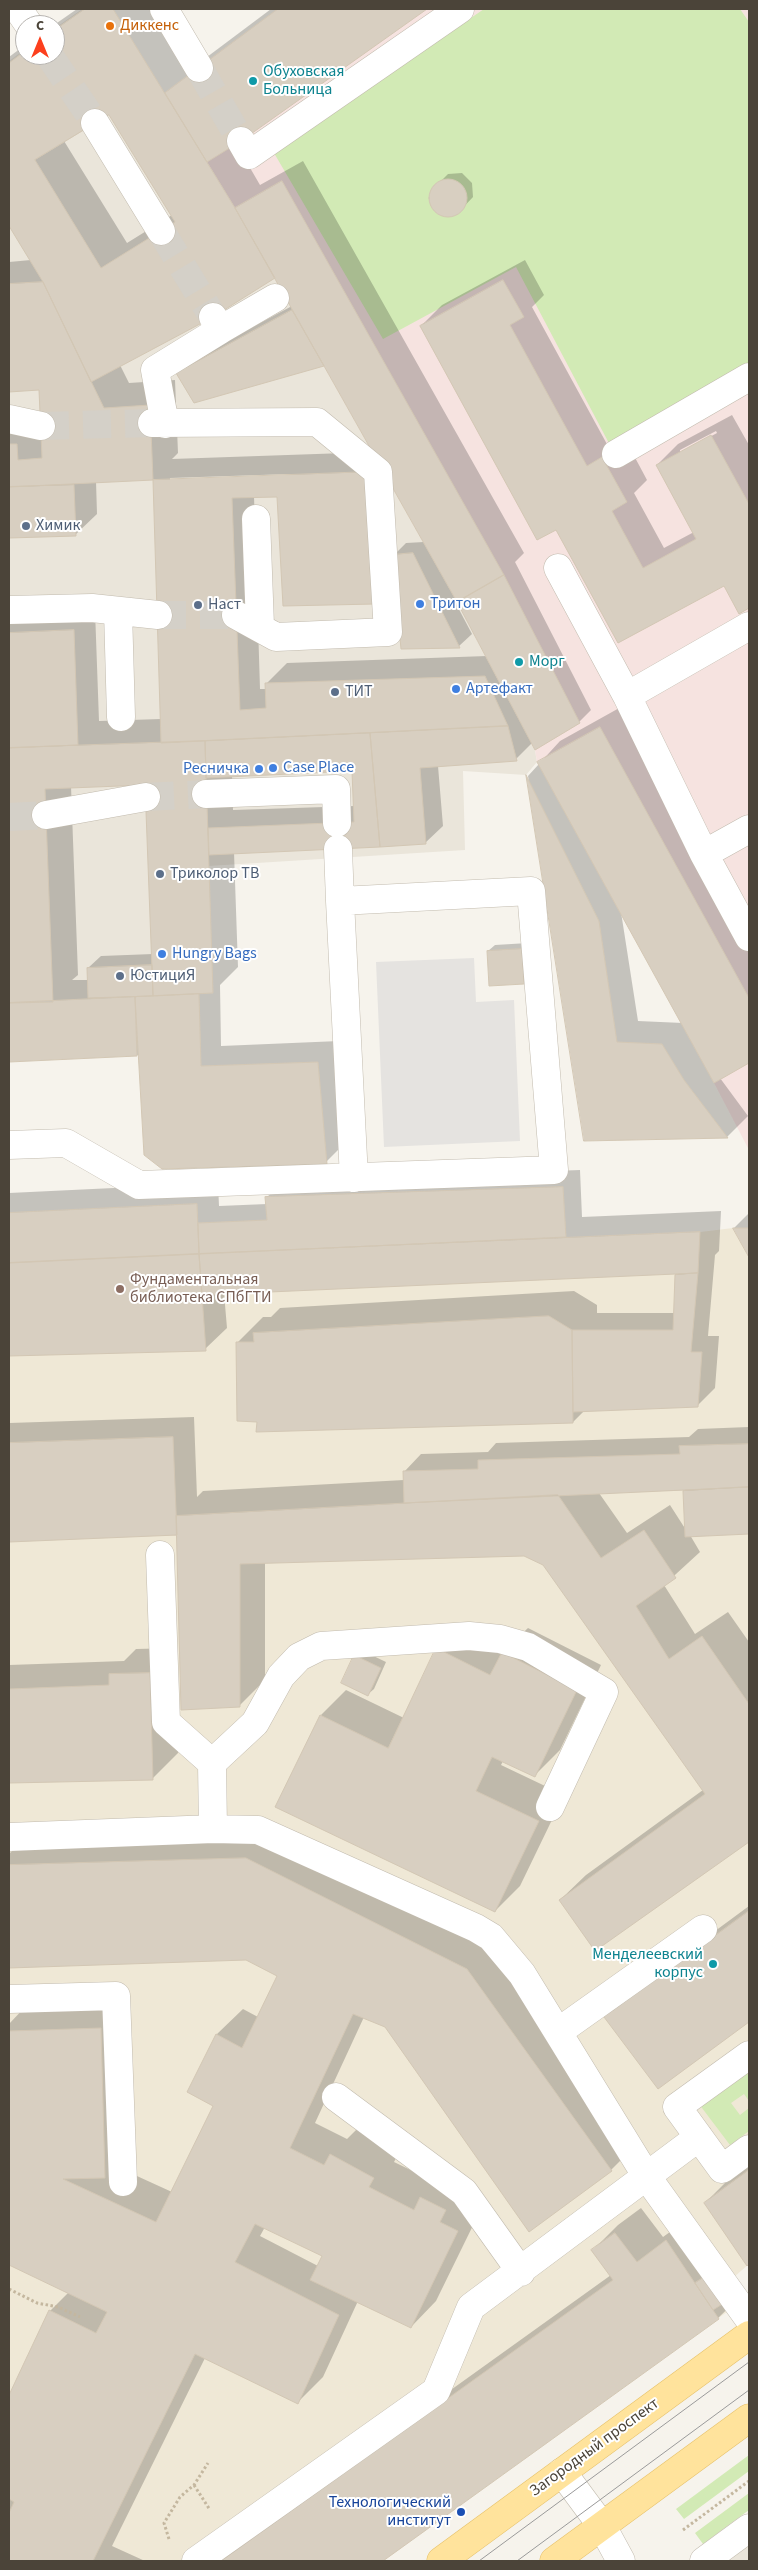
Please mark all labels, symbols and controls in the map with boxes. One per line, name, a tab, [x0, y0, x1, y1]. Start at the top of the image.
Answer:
north arrow	[15, 15, 65, 65]
text: С	[36, 16, 44, 36]
place label: Диккенс	[120, 16, 179, 36]
marker: Диккенс	[104, 20, 116, 32]
place label: Обуховская Больница	[263, 62, 344, 100]
marker: Обуховская Больница	[247, 75, 259, 87]
place label: Химик	[36, 516, 80, 536]
marker: Химик	[20, 520, 32, 532]
place label: Тритон	[430, 594, 481, 614]
place label: Наст	[208, 595, 241, 615]
marker: Тритон	[414, 598, 426, 610]
marker: Наст	[192, 599, 204, 611]
place label: Морг	[529, 652, 565, 672]
marker: Морг	[513, 656, 525, 668]
place label: Артефакт	[466, 679, 533, 699]
place label: ТИТ	[345, 682, 373, 702]
marker: Артефакт	[450, 683, 462, 695]
marker: ТИТ	[329, 686, 341, 698]
place label: Case Place	[283, 758, 354, 778]
place label: Ресничка	[183, 759, 249, 779]
marker: Case Place	[267, 762, 279, 774]
marker: Ресничка	[253, 763, 265, 775]
place label: Триколор ТВ	[170, 864, 259, 884]
marker: Триколор ТВ	[154, 868, 166, 880]
place label: Hungry Bags	[172, 944, 257, 964]
marker: Hungry Bags	[156, 948, 168, 960]
place label: ЮстициЯ	[130, 966, 195, 986]
marker: ЮстициЯ	[114, 970, 126, 982]
place label: Фундаментальная библиотека СПбГТИ	[130, 1270, 272, 1308]
marker: Фундаментальная библиотека СПбГТИ	[114, 1283, 126, 1295]
place label: Менделеевский корпус	[592, 1945, 703, 1983]
marker: Менделеевский корпус	[707, 1958, 719, 1970]
street label: Загородный проспект	[527, 2395, 663, 2501]
place label: Технологический институт	[329, 2493, 451, 2531]
marker: Технологический институт	[455, 2506, 467, 2518]

